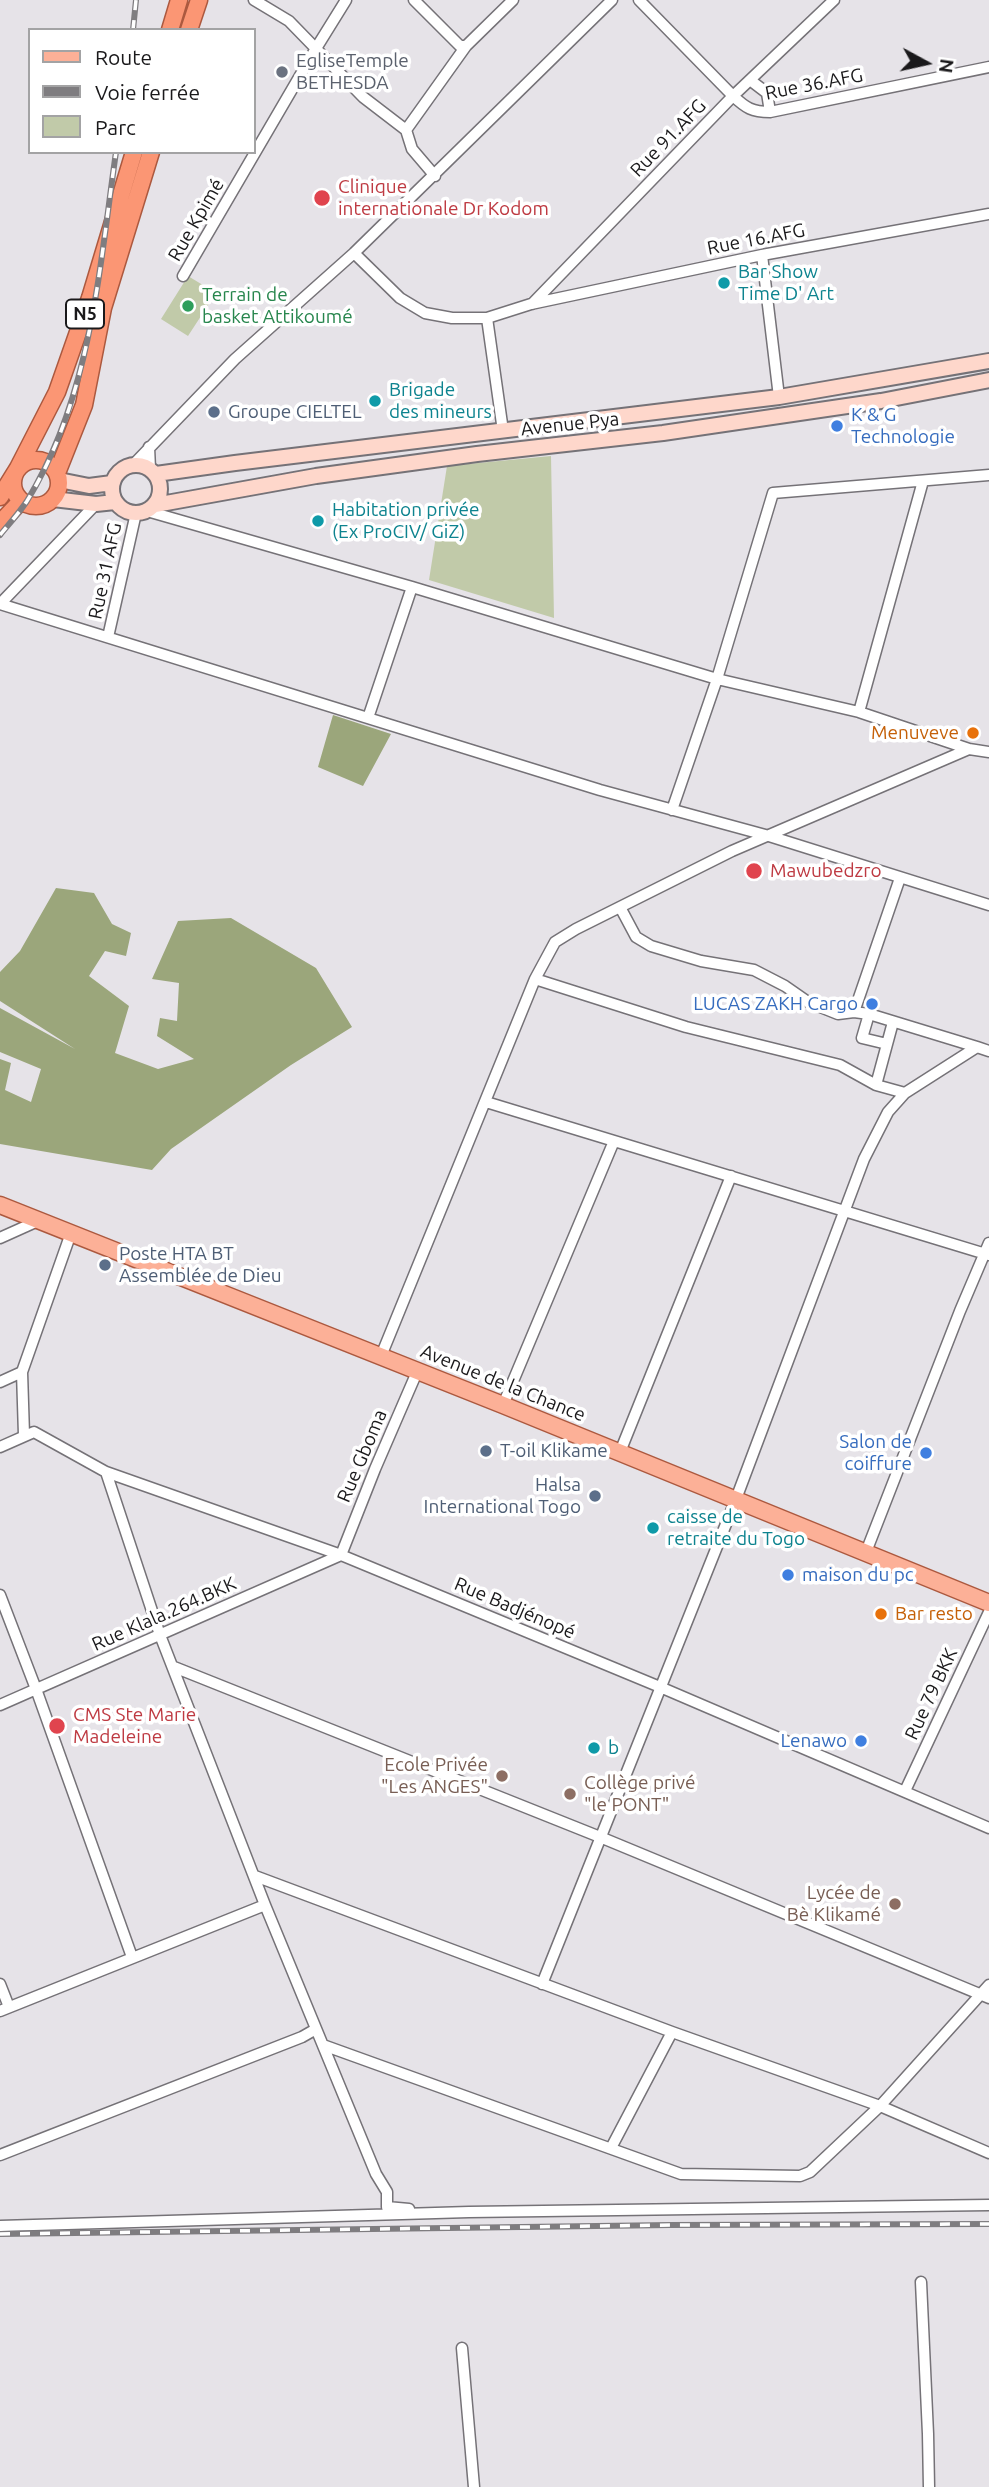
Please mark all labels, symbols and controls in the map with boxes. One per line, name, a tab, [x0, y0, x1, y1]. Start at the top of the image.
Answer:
legend	[28, 28, 256, 154]
north arrow	[891, 28, 961, 98]
text: Route	[95, 45, 152, 69]
place label: EgliseTemple BETHESDA	[296, 50, 409, 94]
text: N	[935, 57, 959, 74]
street label: Rue 36.AFG	[763, 63, 865, 105]
marker: EgliseTemple BETHESDA	[274, 64, 290, 80]
text: Voie ferrée	[95, 80, 200, 104]
street label: Rue 91.AFG	[625, 94, 711, 182]
text: Parc	[95, 115, 136, 139]
street label: Rue Kpimé	[163, 175, 229, 265]
place label: Clinique internationale Dr Kodom	[338, 176, 549, 220]
marker: Clinique internationale Dr Kodom	[312, 188, 332, 208]
street label: Rue 16.AFG	[705, 218, 807, 260]
place label: Bar Show Time D' Art	[738, 261, 834, 305]
marker: Bar Show Time D' Art	[716, 275, 732, 291]
place label: Terrain de basket Attikoumé	[202, 284, 353, 328]
marker: Terrain de basket Attikoumé	[180, 298, 196, 314]
road number: N5	[66, 300, 104, 328]
place label: Brigade des mineurs	[389, 379, 492, 423]
marker: Brigade des mineurs	[367, 393, 383, 409]
place label: Groupe CIELTEL	[228, 401, 362, 423]
marker: Groupe CIELTEL	[206, 404, 222, 420]
place label: K & G Technologie	[851, 404, 955, 448]
street label: Avenue Pya	[520, 407, 620, 441]
marker: K & G Technologie	[829, 418, 845, 434]
place label: Habitation privée (Ex ProCIV/ GiZ)	[332, 499, 479, 543]
marker: Habitation privée (Ex ProCIV/ GiZ)	[310, 513, 326, 529]
street label: Rue 31 AFG	[84, 521, 126, 621]
place label: Menuveve	[871, 722, 959, 744]
marker: Menuveve	[965, 725, 981, 741]
place label: Mawubedzro	[770, 860, 882, 882]
marker: Mawubedzro	[744, 861, 764, 881]
place label: LUCAS ZAKH Cargo	[693, 993, 858, 1015]
marker: LUCAS ZAKH Cargo	[864, 996, 880, 1012]
place label: Poste HTA BT Assemblée de Dieu	[119, 1243, 282, 1287]
marker: Poste HTA BT Assemblée de Dieu	[97, 1257, 113, 1273]
street label: Avenue de la Chance	[417, 1339, 589, 1427]
street label: Rue Gboma	[332, 1406, 392, 1506]
place label: Salon de coiffure	[839, 1431, 912, 1475]
place label: T-oil Klikame	[500, 1440, 608, 1462]
marker: T-oil Klikame	[478, 1443, 494, 1459]
marker: Salon de coiffure	[918, 1445, 934, 1461]
place label: Halsa International Togo	[424, 1474, 581, 1518]
marker: Halsa International Togo	[587, 1488, 603, 1504]
place label: caisse de retraite du Togo	[667, 1506, 805, 1550]
marker: caisse de retraite du Togo	[645, 1520, 661, 1536]
place label: maison du pc	[802, 1564, 914, 1586]
marker: maison du pc	[780, 1567, 796, 1583]
street label: Rue Klala.264.BKK	[88, 1572, 240, 1656]
street label: Rue Badjénopé	[451, 1572, 579, 1644]
place label: Bar resto	[895, 1603, 973, 1625]
marker: Bar resto	[873, 1606, 889, 1622]
street label: Rue 79 BKK	[900, 1645, 962, 1743]
place label: CMS Ste Marie Madeleine	[73, 1704, 196, 1748]
marker: CMS Ste Marie Madeleine	[47, 1716, 67, 1736]
place label: Lenawo	[780, 1730, 847, 1752]
marker: Lenawo	[853, 1733, 869, 1749]
place label: b	[608, 1737, 619, 1759]
marker: b	[586, 1740, 602, 1756]
place label: Ecole Privée "Les ANGES"	[381, 1754, 488, 1798]
marker: Ecole Privée "Les ANGES"	[494, 1768, 510, 1784]
place label: Collège privé "le PONT"	[584, 1772, 696, 1816]
marker: Collège privé "le PONT"	[562, 1786, 578, 1802]
place label: Lycée de Bè Klikamé	[787, 1882, 881, 1926]
marker: Lycée de Bè Klikamé	[887, 1896, 903, 1912]

